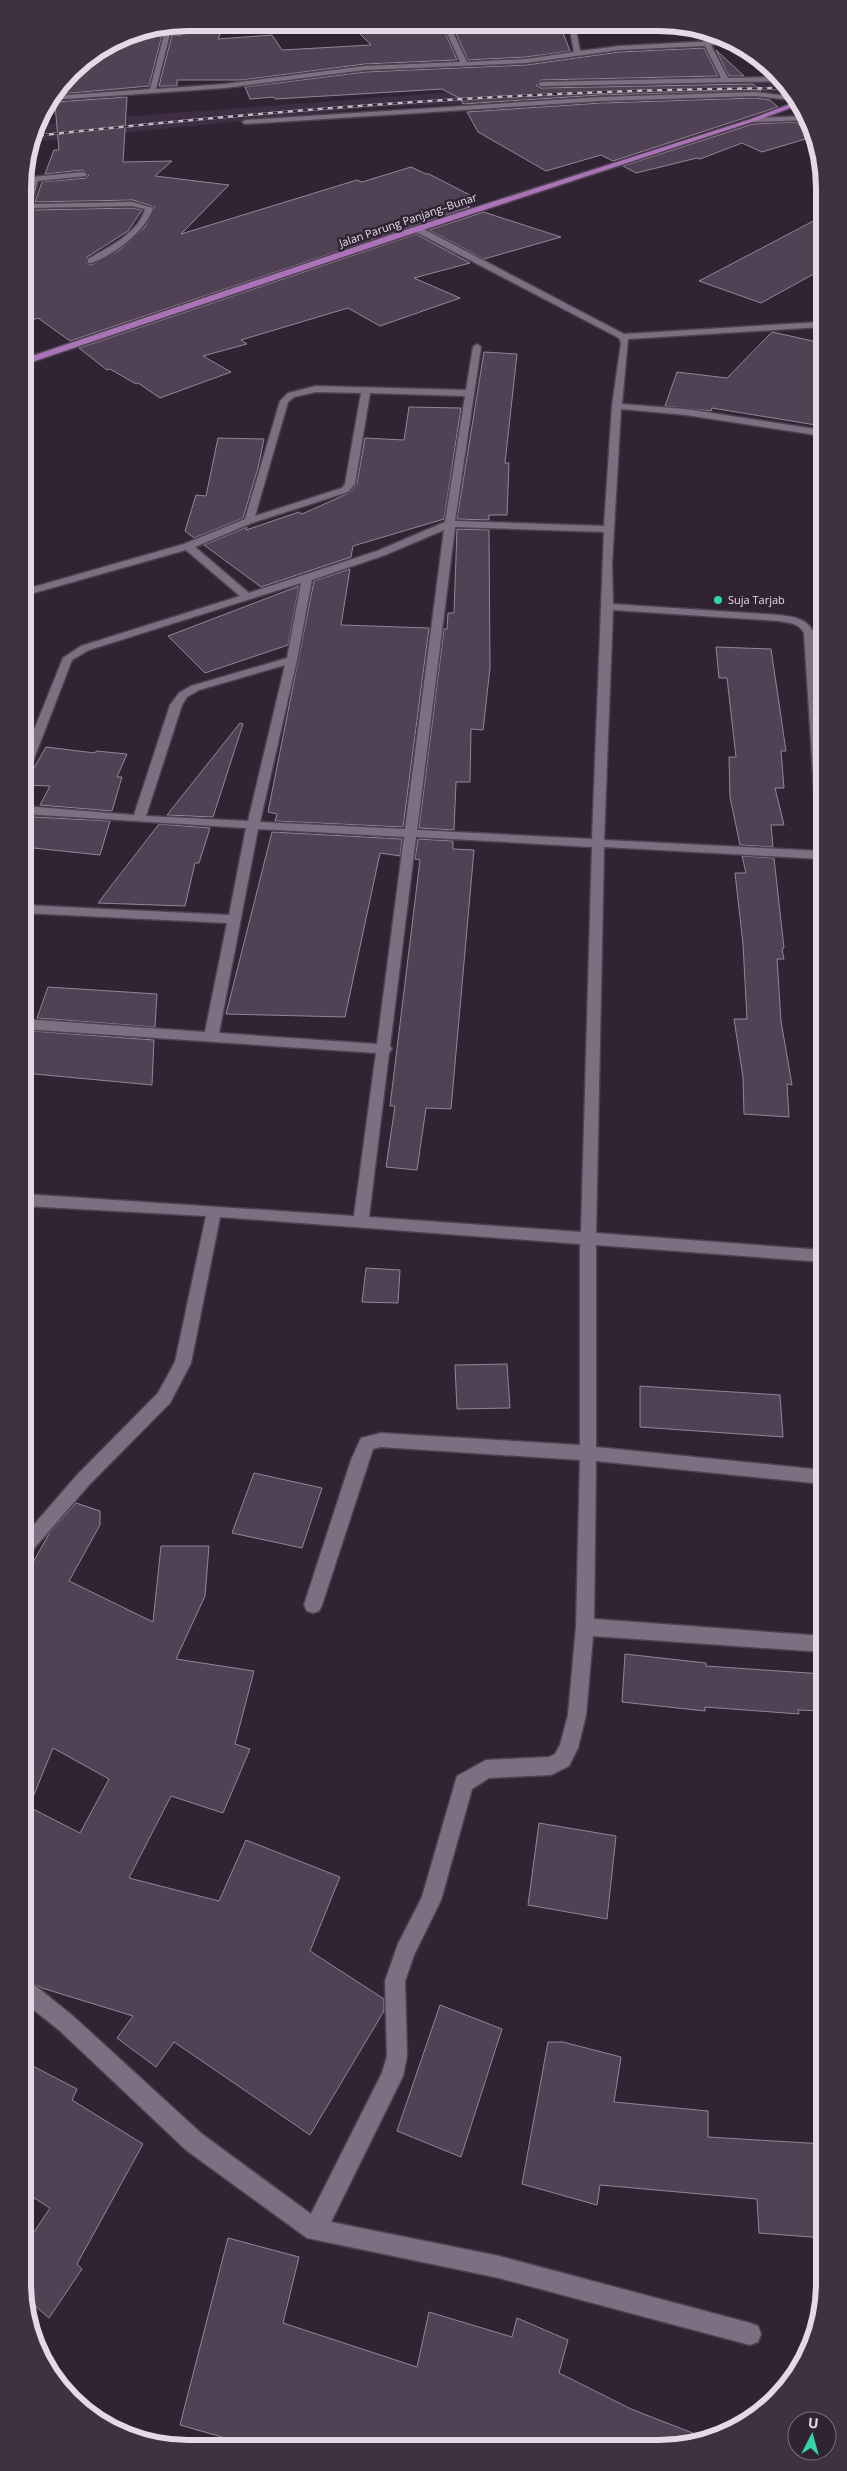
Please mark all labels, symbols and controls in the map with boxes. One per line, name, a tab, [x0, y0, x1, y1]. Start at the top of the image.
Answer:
street label: Jalan Parung Panjang–Bunar	[336, 189, 479, 251]
place label: Suja Tarjab	[728, 592, 785, 607]
marker: Suja Tarjab	[712, 594, 724, 606]
north arrow	[787, 2411, 837, 2461]
text: U	[807, 2413, 820, 2433]

